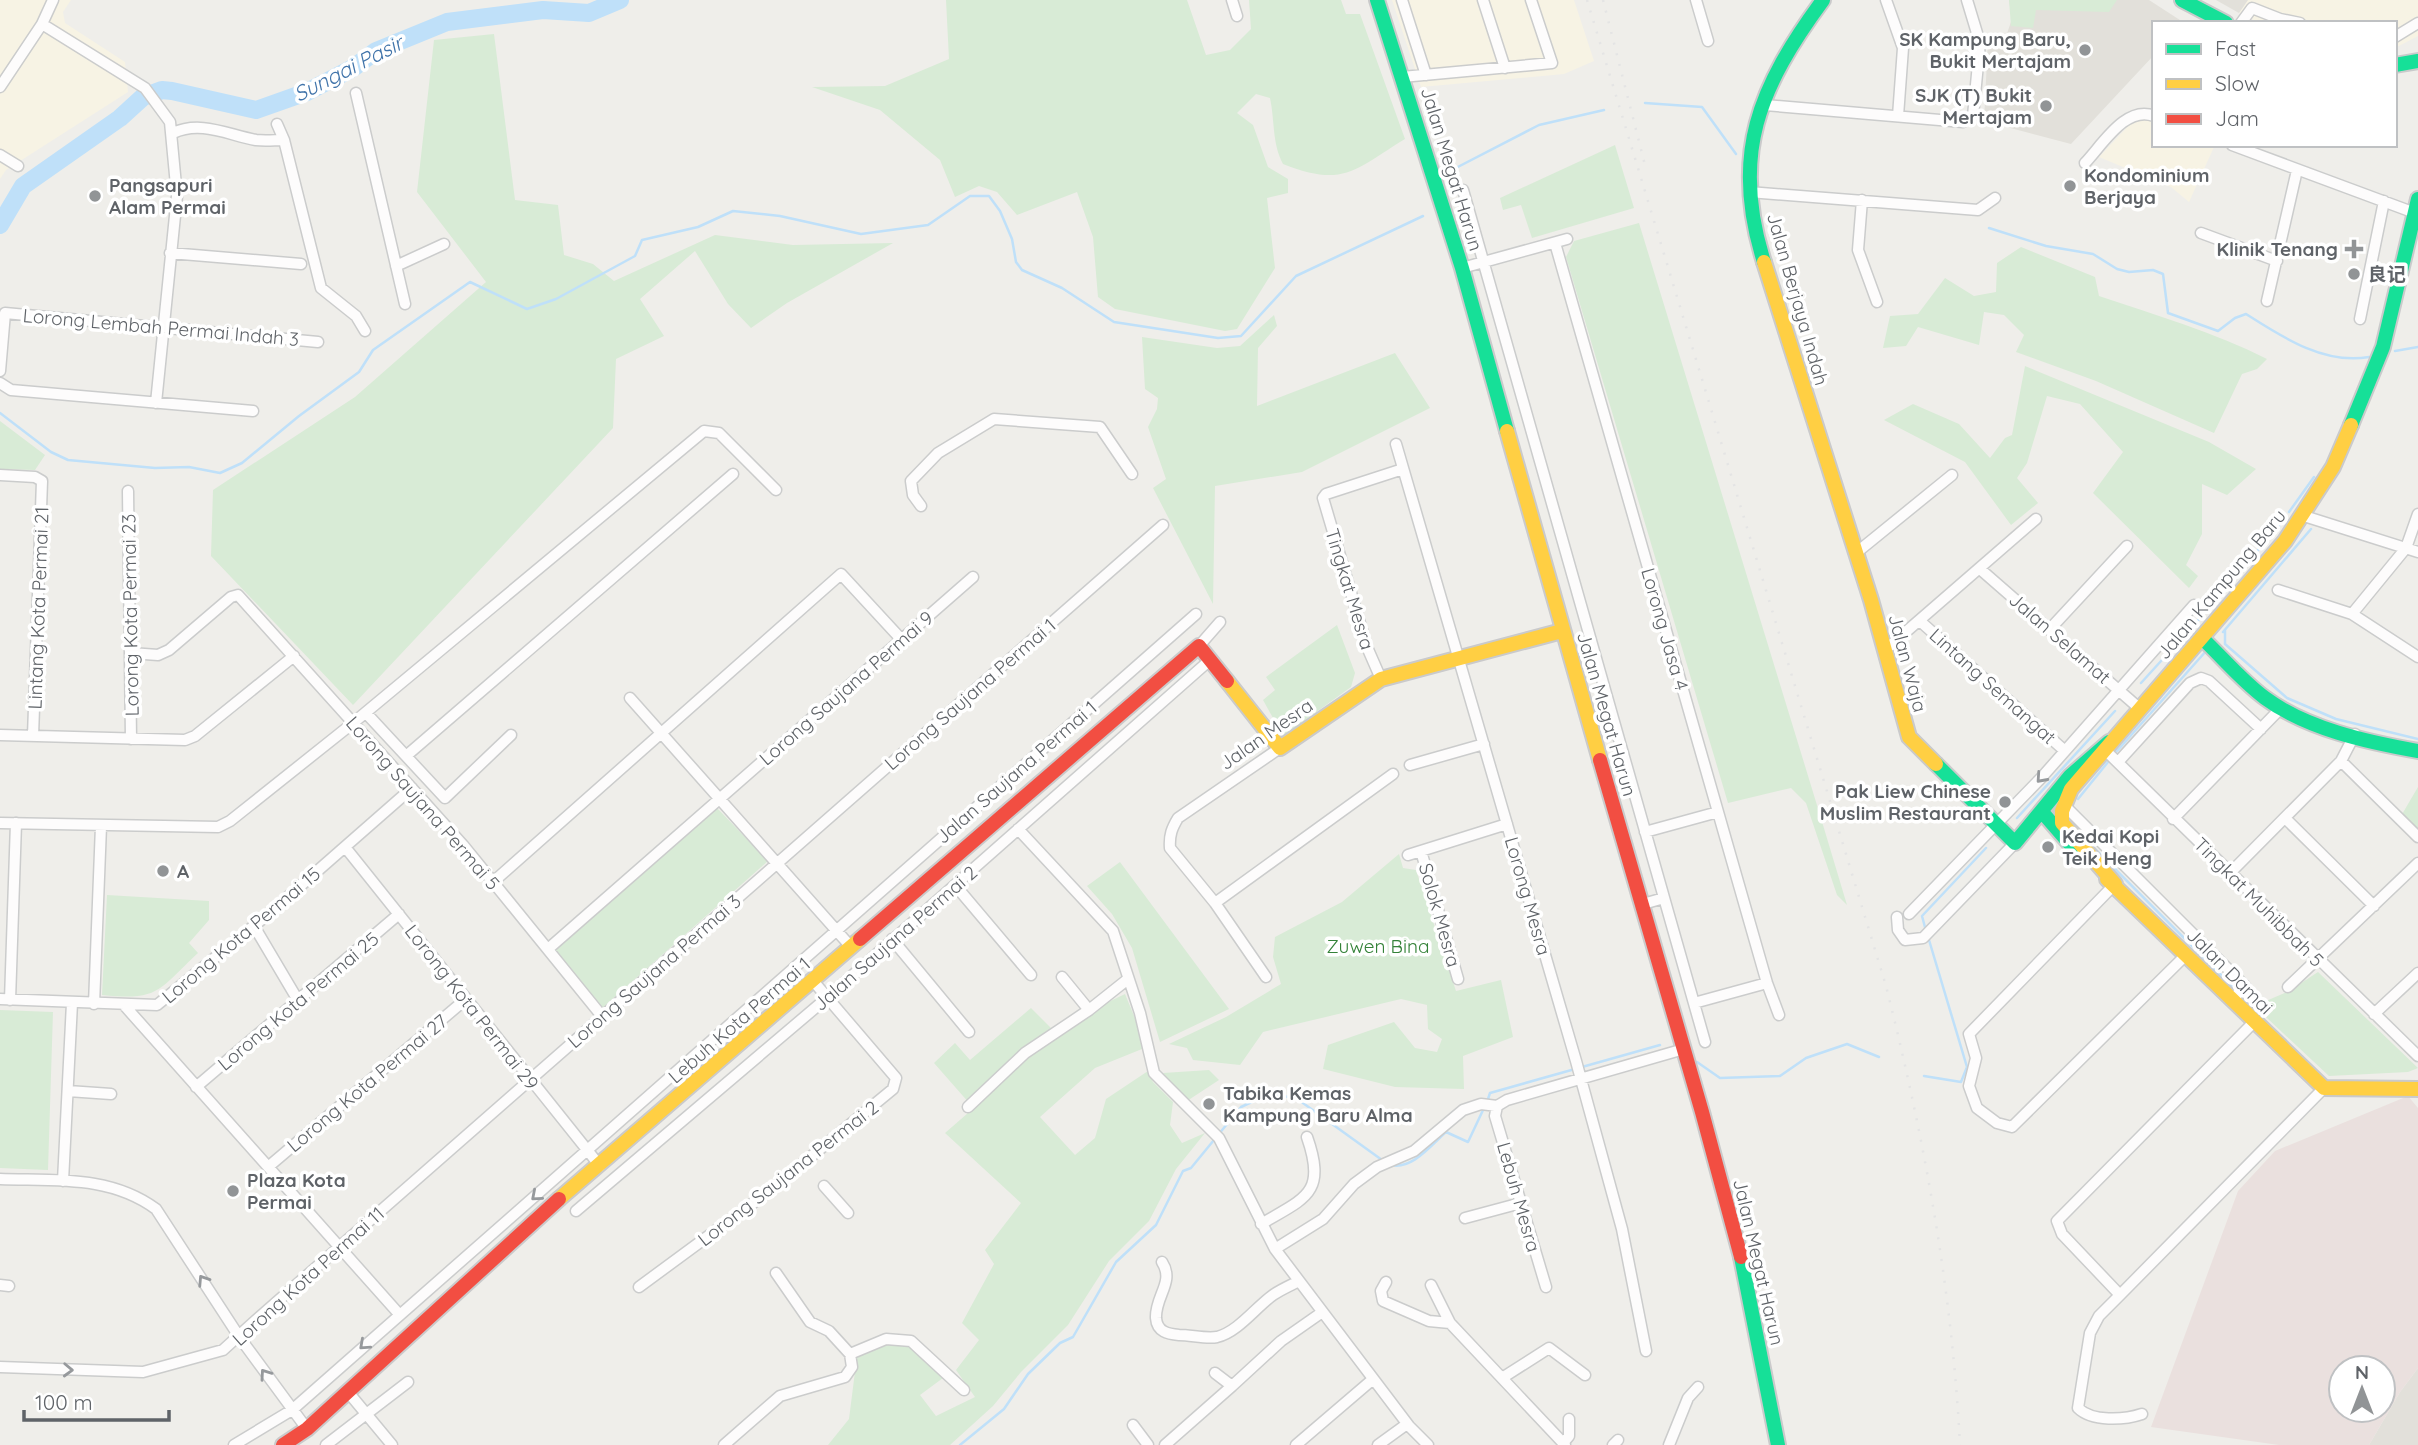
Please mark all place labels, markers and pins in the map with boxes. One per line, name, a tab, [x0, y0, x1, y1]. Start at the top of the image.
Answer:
place label: SK Kampung Baru, Bukit Mertajam	[1899, 27, 2071, 73]
marker: SK Kampung Baru, Bukit Mertajam	[2077, 42, 2093, 58]
place label: SJK (T) Bukit Mertajam	[1915, 83, 2032, 129]
marker: SJK (T) Bukit Mertajam	[2038, 98, 2054, 114]
place label: Kondominium Berjaya	[2084, 163, 2210, 209]
place label: Pangsapuri Alam Permai	[109, 173, 226, 219]
marker: Kondominium Berjaya	[2062, 178, 2078, 194]
marker: Pangsapuri Alam Permai	[87, 188, 103, 204]
place label: Klinik Tenang	[2216, 237, 2338, 261]
marker: Klinik Tenang	[2344, 239, 2364, 259]
place label: 良记	[2368, 262, 2406, 286]
marker: 良记	[2346, 266, 2362, 282]
place label: Pak Liew Chinese Muslim Restaurant	[1820, 779, 1991, 825]
marker: Pak Liew Chinese Muslim Restaurant	[1997, 794, 2013, 810]
place label: Kedai Kopi Teik Heng	[2062, 824, 2159, 870]
marker: Kedai Kopi Teik Heng	[2040, 839, 2056, 855]
place label: A	[177, 859, 189, 883]
marker: A	[155, 863, 171, 879]
place label: Tabika Kemas Kampung Baru Alma	[1223, 1081, 1413, 1127]
marker: Tabika Kemas Kampung Baru Alma	[1201, 1096, 1217, 1112]
place label: Plaza Kota Permai	[247, 1168, 346, 1214]
marker: Plaza Kota Permai	[225, 1183, 241, 1199]

